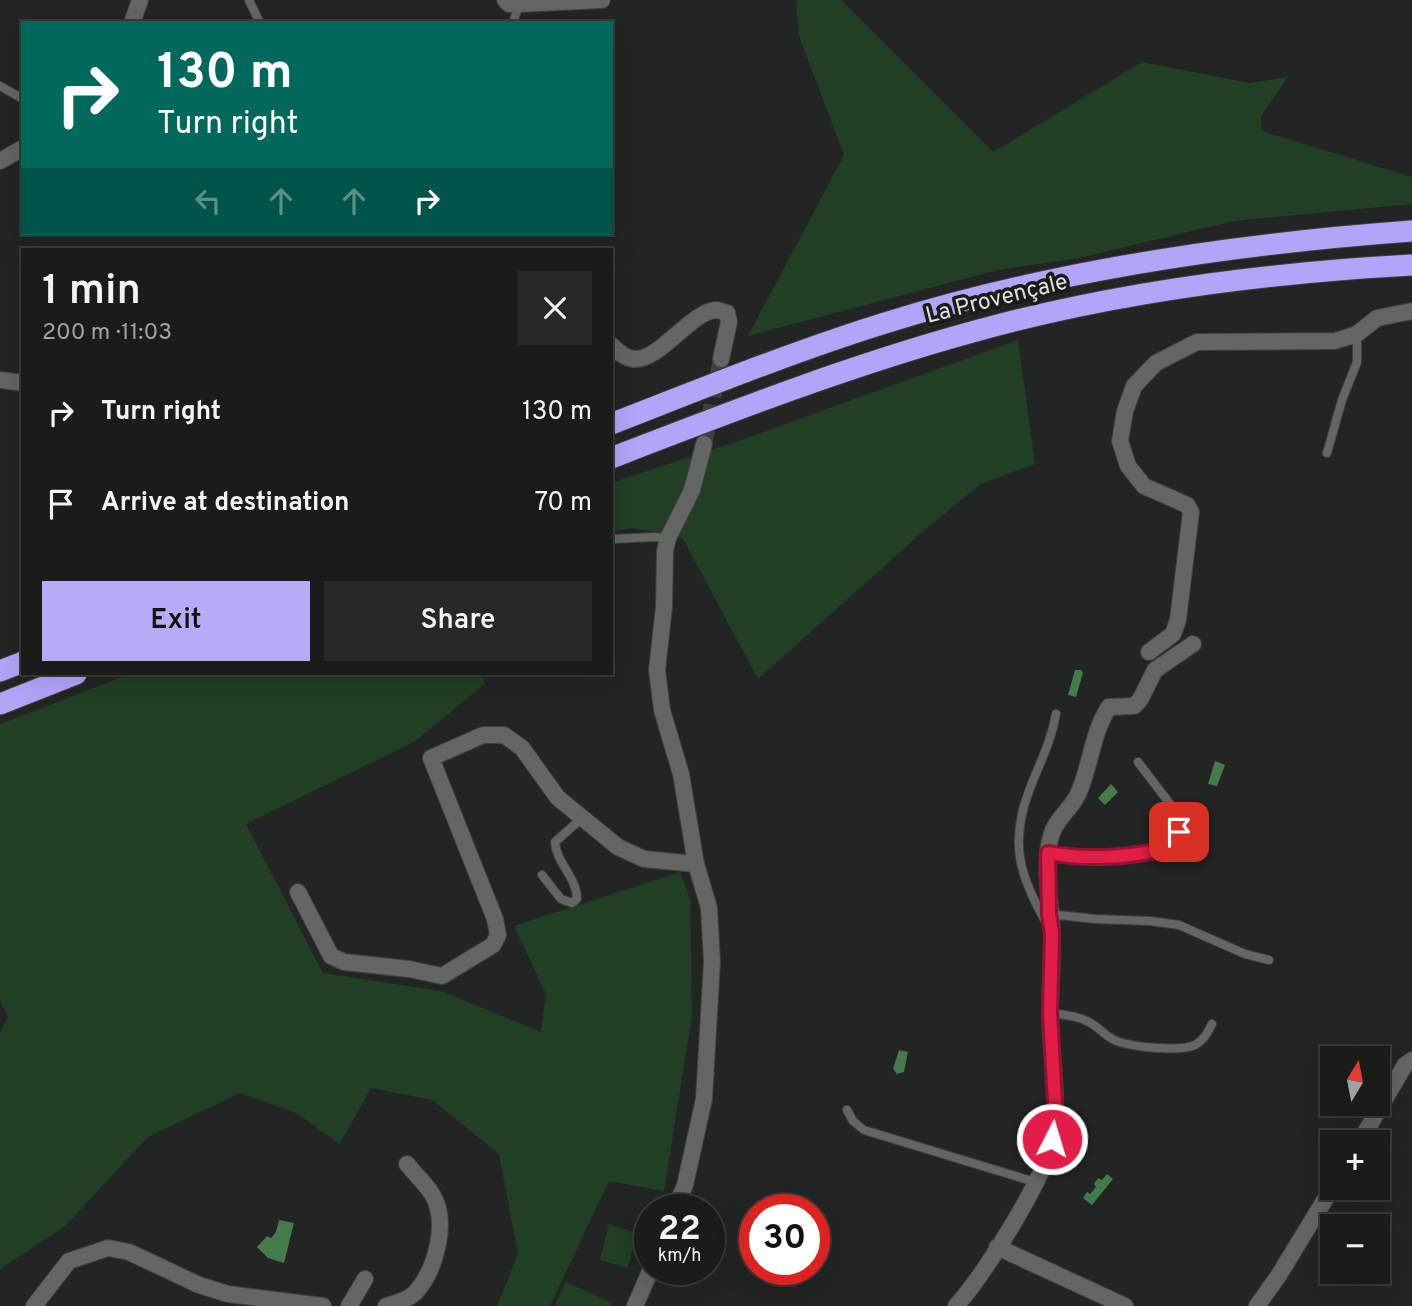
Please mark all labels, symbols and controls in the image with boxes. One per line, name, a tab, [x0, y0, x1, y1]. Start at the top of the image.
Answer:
text: 130 m	[157, 44, 293, 106]
icon: right	[42, 49, 133, 140]
text: Turn right	[157, 105, 299, 145]
icon: left	[189, 182, 227, 220]
icon: ahead	[262, 182, 300, 220]
icon: ahead	[335, 182, 373, 220]
icon: right	[408, 182, 446, 220]
text: 1 min	[42, 266, 141, 319]
street label: La Provençale	[923, 268, 1071, 332]
button: close	[518, 271, 592, 345]
text: 200 m · 11:03	[42, 319, 172, 348]
icon: right	[42, 394, 80, 432]
text: Turn right	[101, 396, 221, 429]
text: 130 m	[522, 396, 592, 429]
icon: arrive	[42, 485, 80, 523]
text: Arrive at destination	[101, 487, 349, 520]
text: 70 m	[534, 487, 592, 520]
button: Exit	[42, 581, 310, 661]
button: Share	[324, 581, 592, 661]
pin	[1149, 802, 1209, 862]
icon: arrive	[1160, 813, 1198, 851]
north arrow	[1320, 1046, 1390, 1116]
map controls	[1320, 1046, 1390, 1284]
position arrow	[1015, 1102, 1089, 1176]
button: +	[1320, 1130, 1390, 1200]
speed limit sign: 30	[739, 1194, 830, 1285]
text: 22	[658, 1208, 701, 1252]
button: −	[1320, 1214, 1390, 1284]
text: km/h	[658, 1245, 701, 1268]

